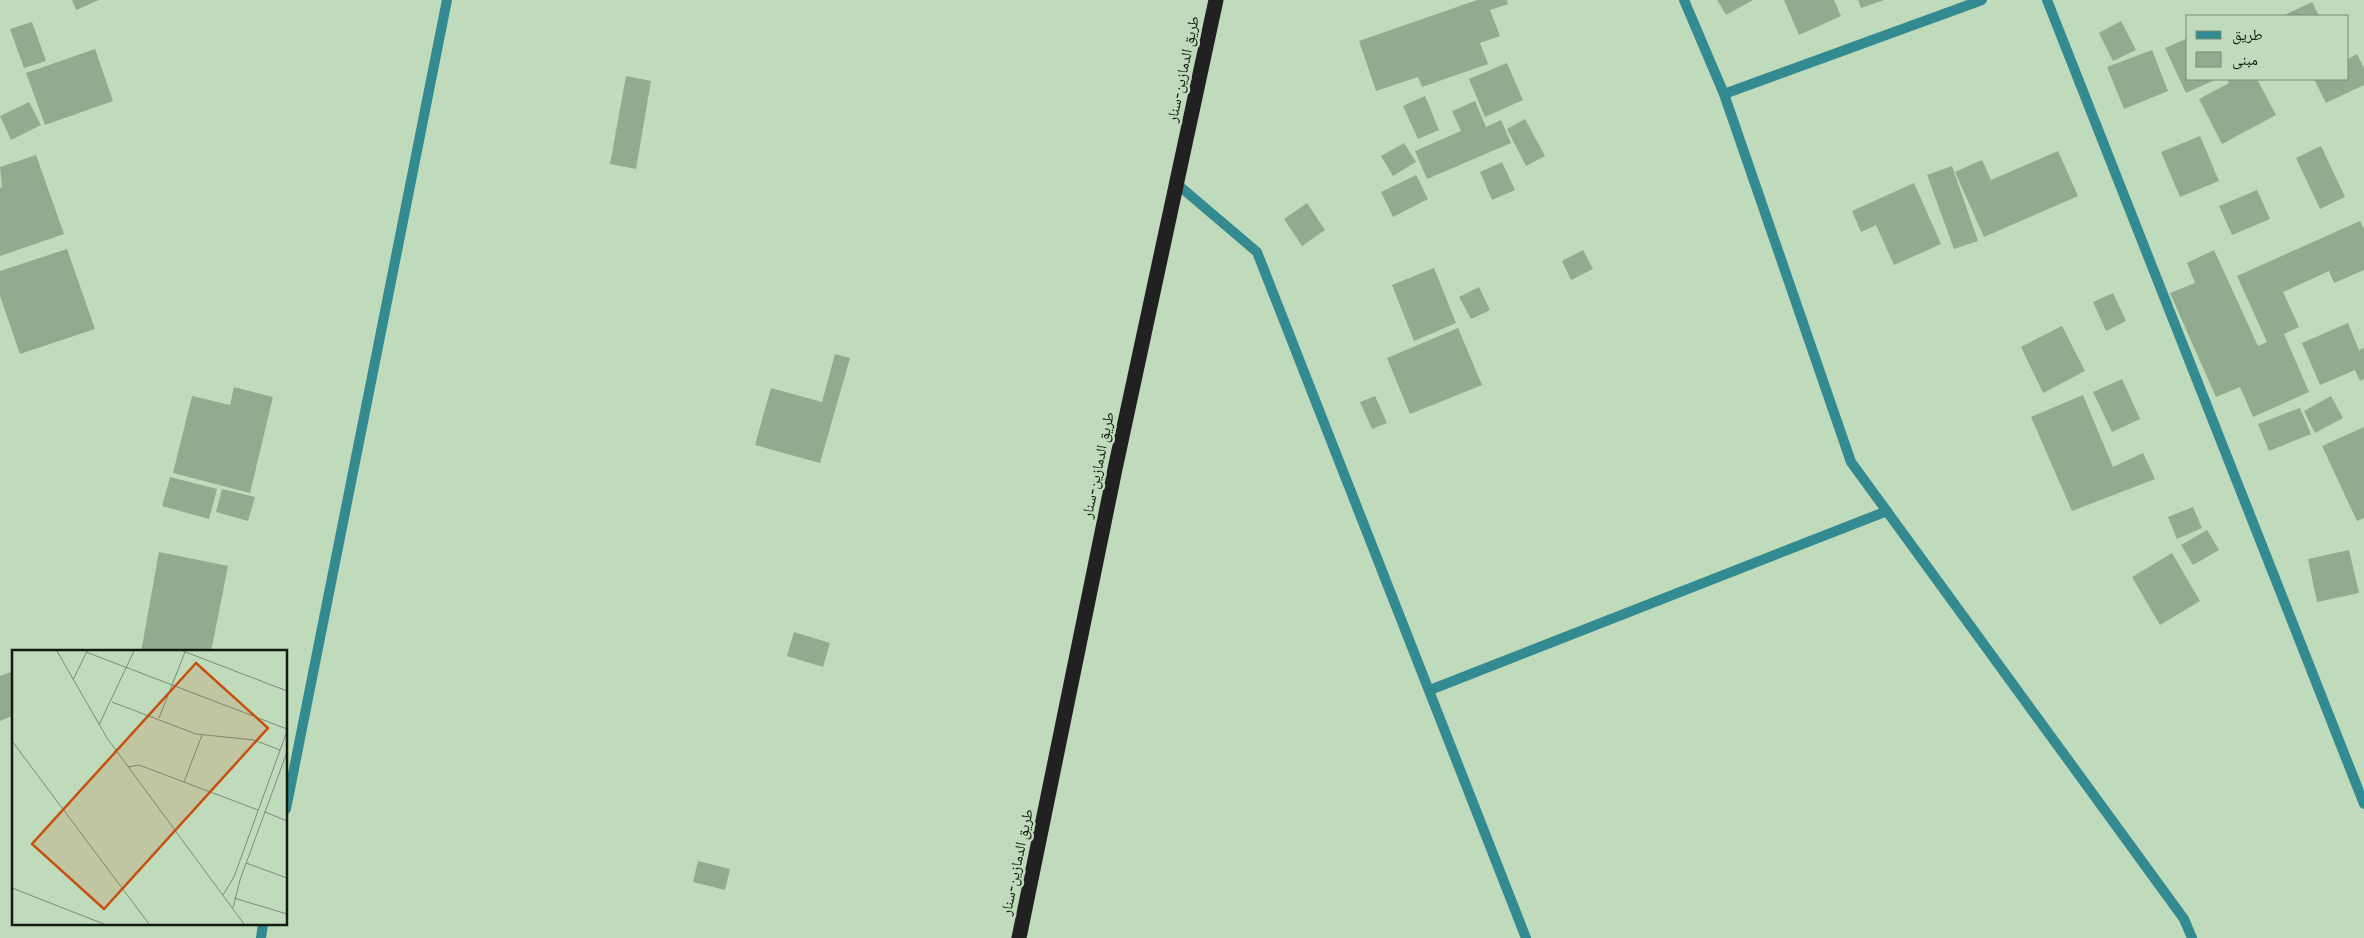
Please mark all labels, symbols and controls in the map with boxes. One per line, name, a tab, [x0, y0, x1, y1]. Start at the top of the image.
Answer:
street label: طريق الدمازين-سنار	[1163, 14, 1204, 125]
legend	[2186, 15, 2349, 80]
text: طريق	[2232, 26, 2263, 45]
text: مبنى	[2232, 51, 2258, 70]
street label: طريق الدمازين-سنار	[1078, 410, 1119, 521]
inset map	[12, 650, 288, 926]
street label: طريق الدمازين-سنار	[997, 807, 1038, 918]

